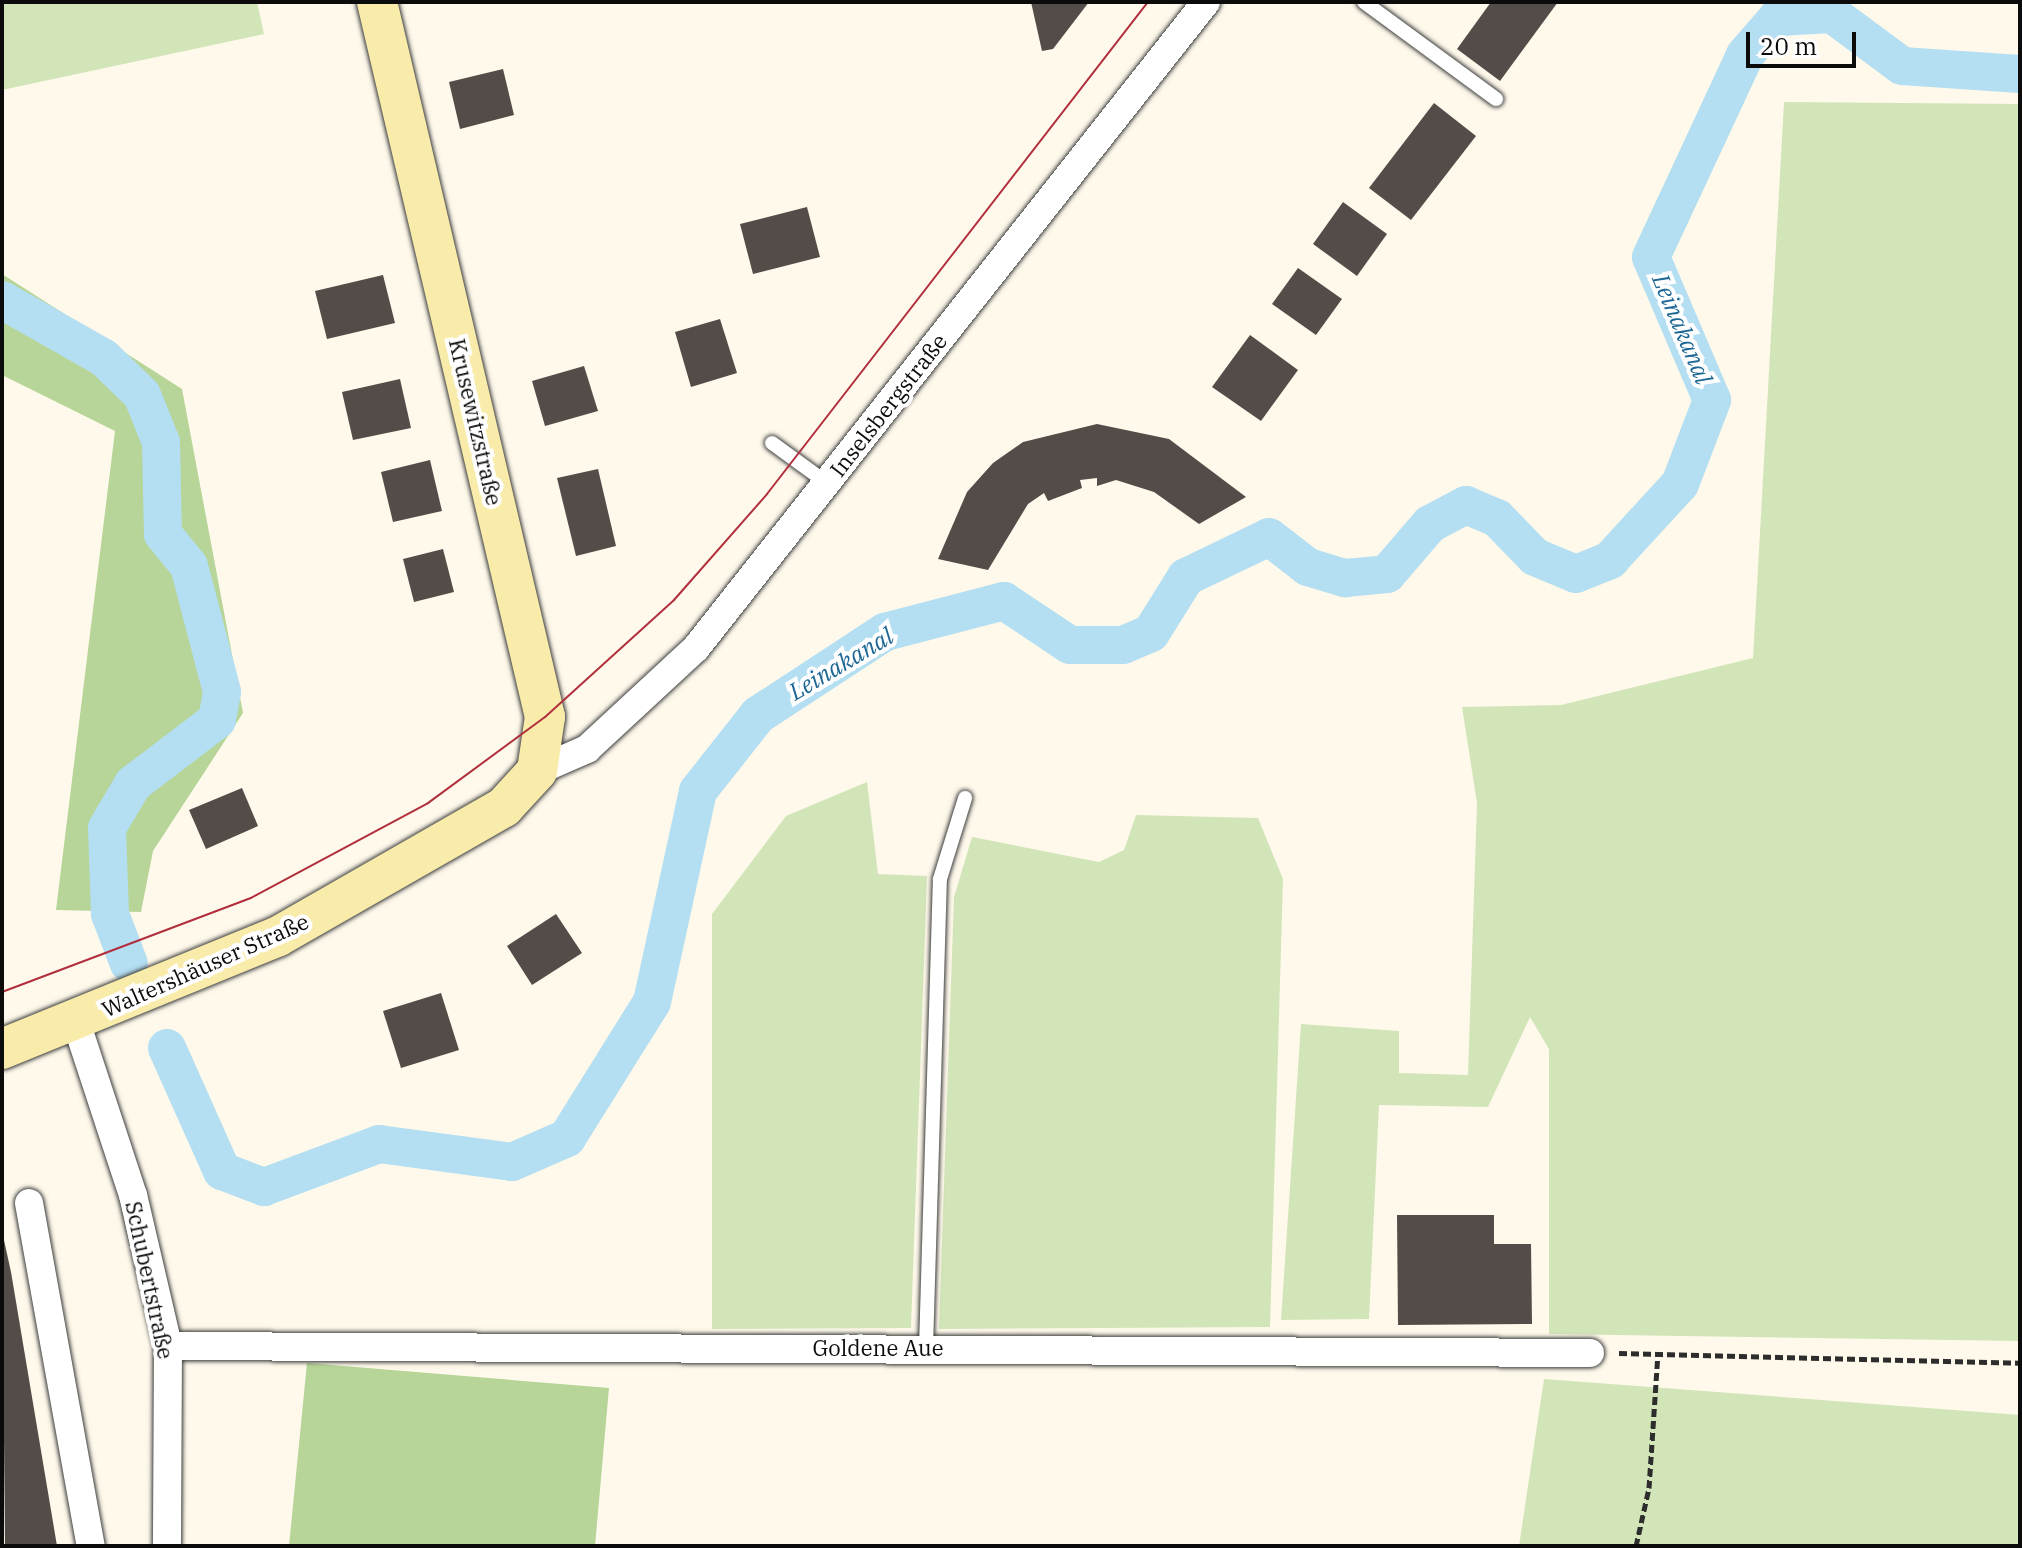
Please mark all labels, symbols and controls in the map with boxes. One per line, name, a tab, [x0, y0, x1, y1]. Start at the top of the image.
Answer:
scale bar	[1750, 16, 1860, 66]
text: 20 m	[1760, 30, 1817, 62]
water label: Leinakanal	[1646, 270, 1718, 388]
street label: Inselsbergstraße	[824, 328, 952, 482]
street label: Krusewitzstraße	[444, 336, 508, 508]
water label: Leinakanal	[784, 622, 898, 706]
street label: Waltershäuser Straße	[97, 907, 313, 1023]
street label: Schubertstraße	[120, 1199, 180, 1361]
street label: Goldene Aue	[812, 1335, 944, 1361]

